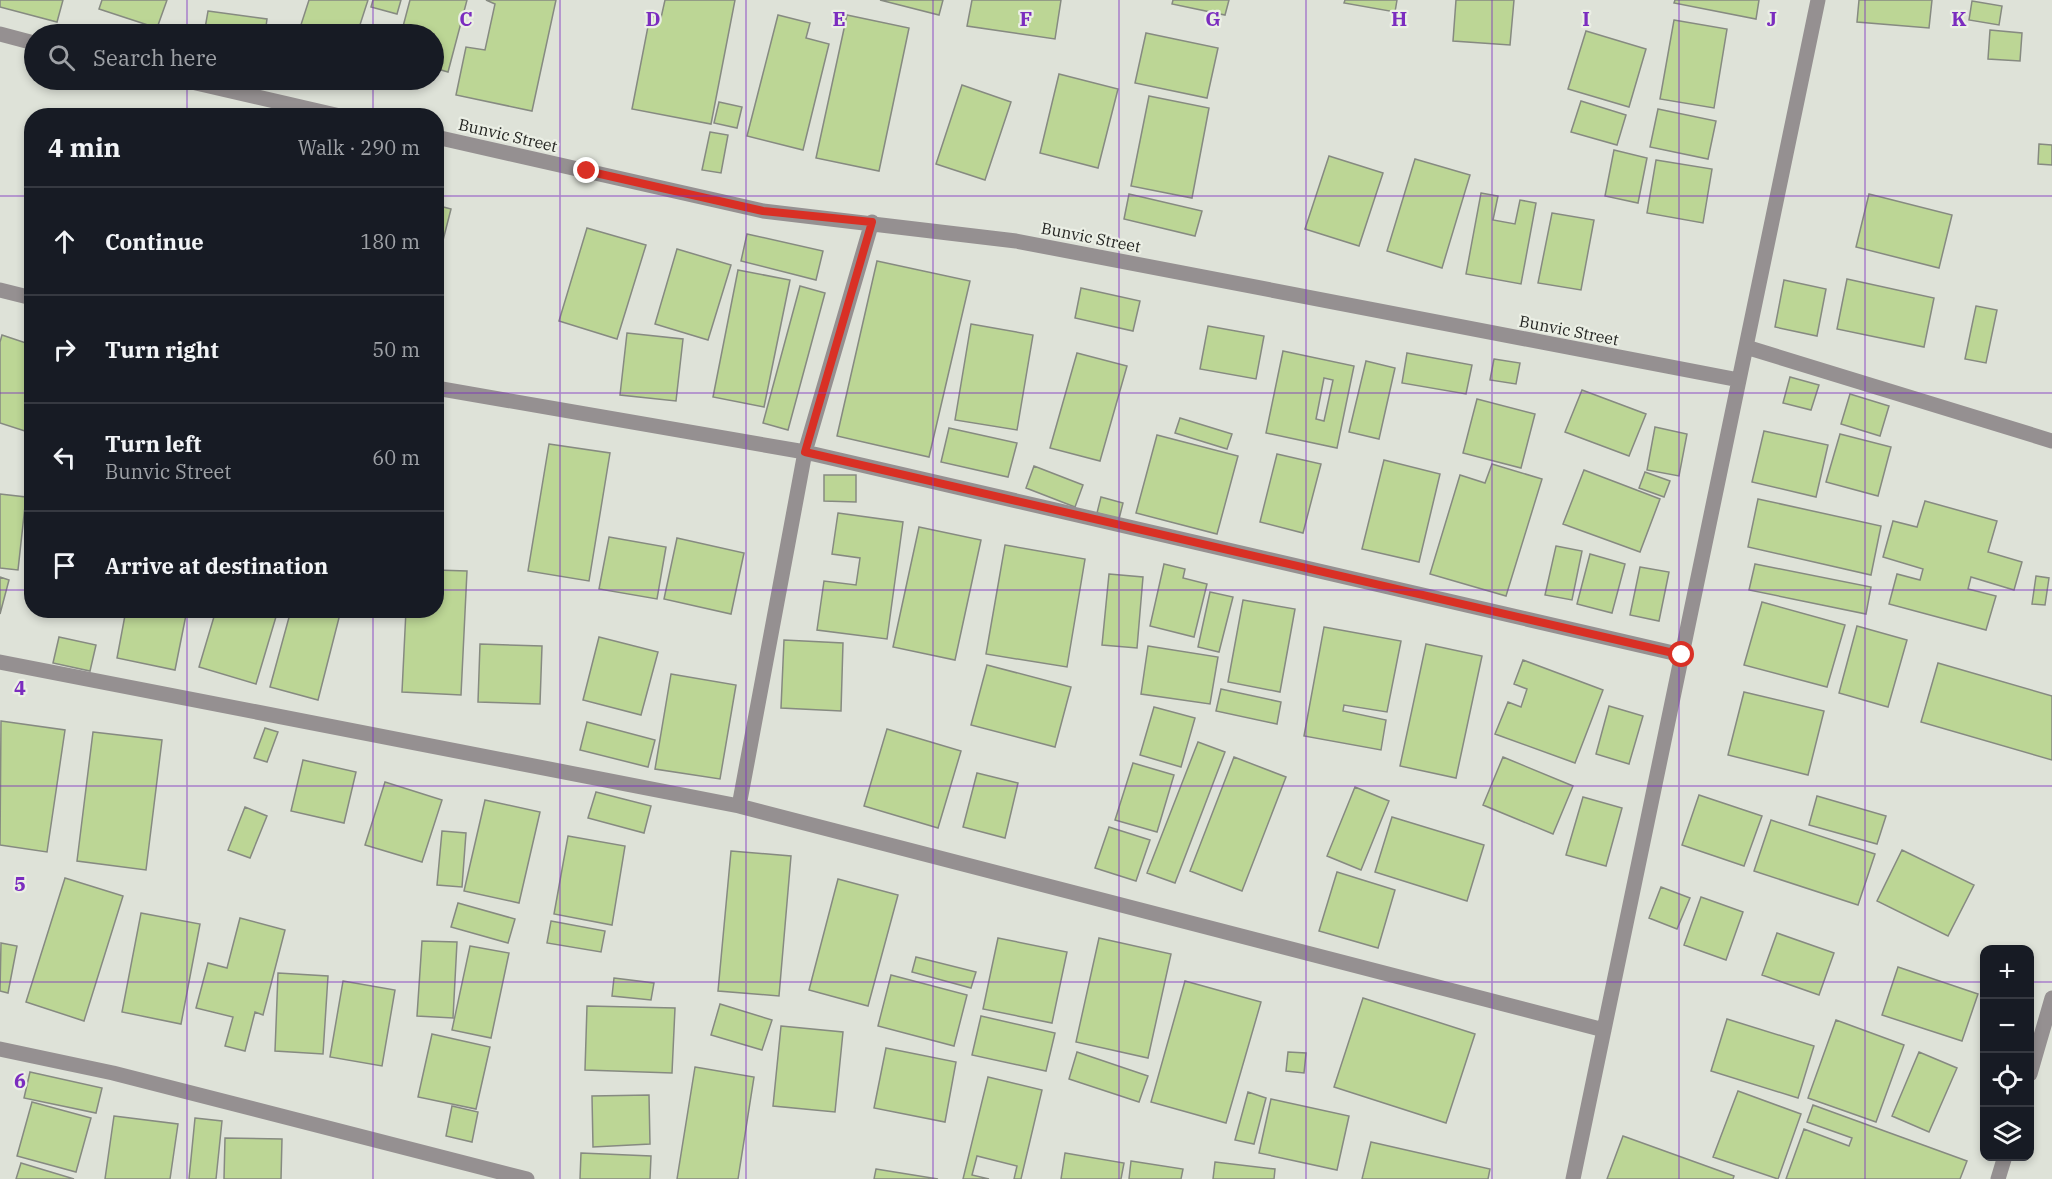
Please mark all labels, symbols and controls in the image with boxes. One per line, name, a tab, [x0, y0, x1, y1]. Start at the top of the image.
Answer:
text: C	[459, 5, 473, 32]
text: D	[645, 5, 661, 32]
text: E	[832, 5, 846, 32]
text: F	[1020, 5, 1032, 32]
text: G	[1205, 5, 1221, 32]
text: H	[1391, 5, 1407, 32]
text: I	[1582, 5, 1590, 32]
text: J	[1767, 5, 1777, 32]
text: K	[1951, 5, 1967, 32]
search box	[24, 24, 444, 90]
icon: search	[45, 41, 78, 74]
text: Search here	[93, 43, 217, 72]
street label: Bunvic Street	[457, 114, 560, 156]
text: 4 min	[48, 130, 121, 164]
text: Walk · 290 m	[298, 134, 420, 161]
route end	[573, 157, 599, 183]
street label: Bunvic Street	[1040, 218, 1143, 257]
icon: ahead	[48, 225, 81, 258]
text: Continue	[105, 227, 204, 256]
text: 180 m	[360, 228, 420, 255]
street label: Bunvic Street	[1518, 311, 1621, 350]
icon: right	[48, 333, 81, 366]
text: Turn right	[105, 335, 219, 364]
text: 50 m	[372, 336, 420, 363]
text: Turn left	[105, 429, 201, 458]
icon: left	[48, 441, 81, 474]
text: 60 m	[372, 444, 420, 471]
text: Bunvic Street	[105, 458, 231, 485]
icon: arrive	[48, 549, 81, 582]
text: Arrive at destination	[105, 551, 328, 580]
route start	[1668, 641, 1694, 667]
text: 4	[14, 674, 26, 701]
text: 5	[14, 870, 26, 897]
map controls	[1980, 945, 2034, 1161]
button: +	[1980, 945, 2034, 999]
button: −	[1980, 999, 2034, 1053]
button: locate	[1980, 1053, 2034, 1107]
text: 6	[14, 1067, 26, 1094]
button: layers	[1980, 1107, 2034, 1161]

